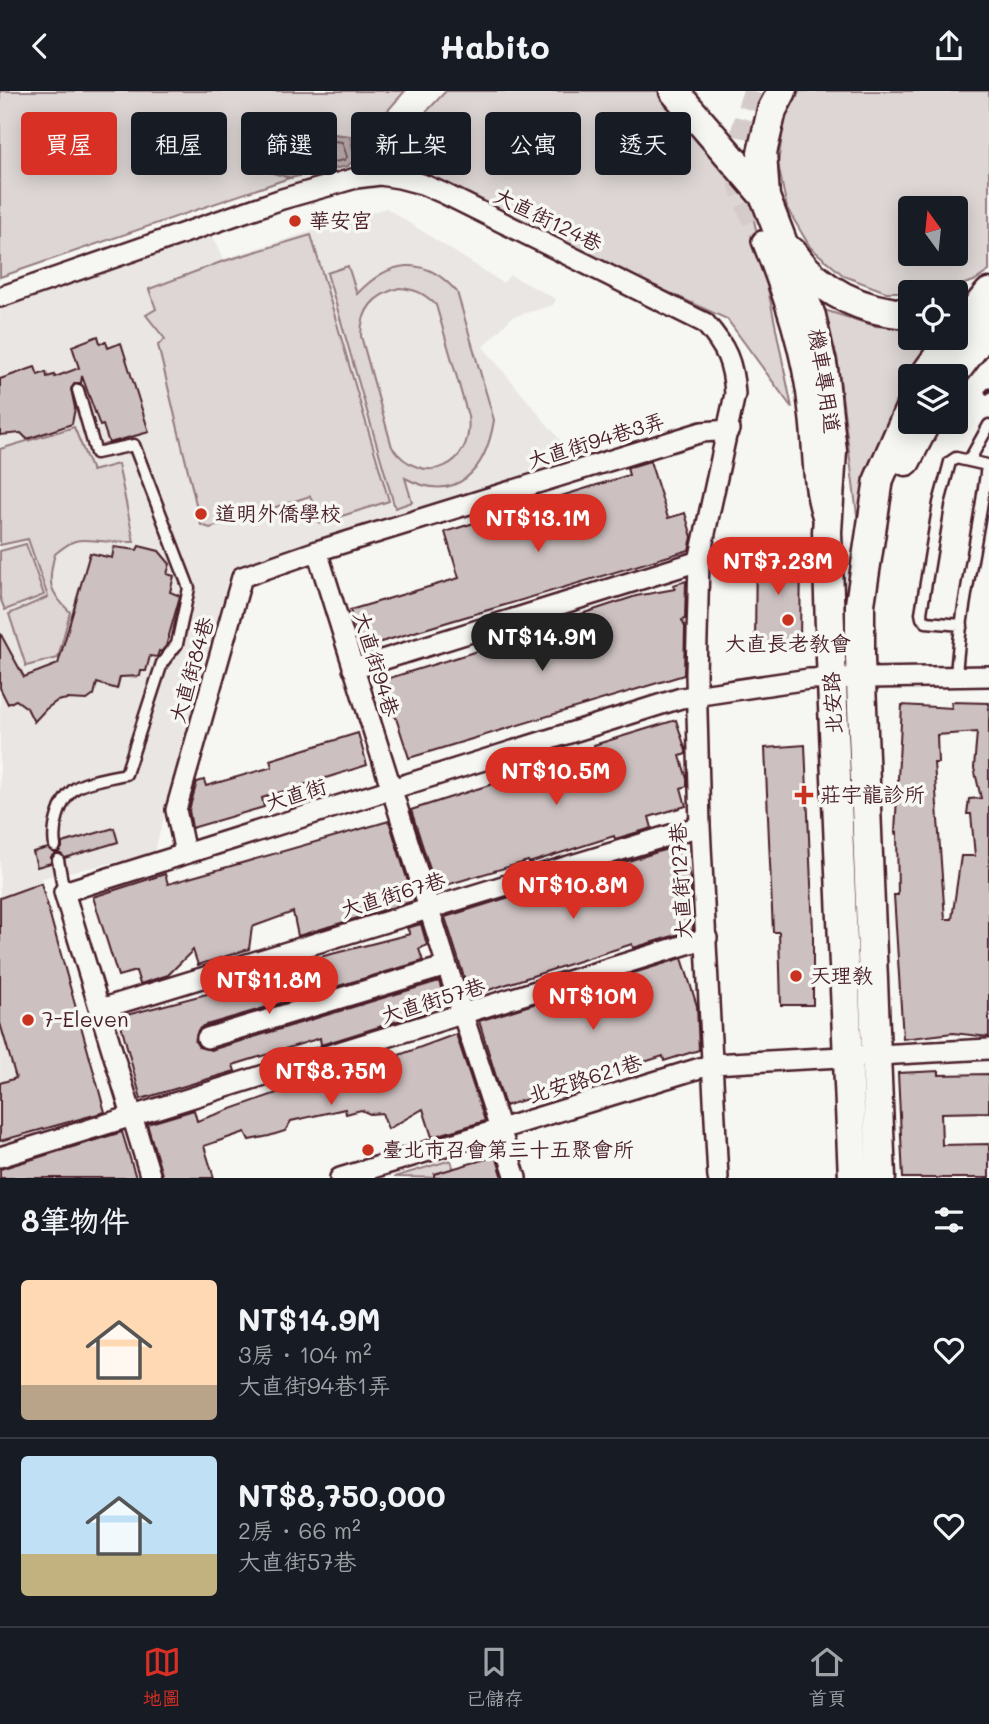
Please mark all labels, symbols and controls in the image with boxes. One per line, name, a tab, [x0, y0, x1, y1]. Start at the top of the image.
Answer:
text: Habito	[439, 25, 550, 67]
icon: back	[21, 27, 59, 65]
icon: share	[930, 27, 968, 65]
chip: 買屋	[21, 112, 117, 175]
chip: 租屋	[131, 112, 227, 175]
chip: 篩選	[241, 112, 337, 175]
chip: 新上架	[351, 112, 471, 175]
chip: 公寓	[485, 112, 581, 175]
chip: 透天	[595, 112, 691, 175]
street label: 大直街124巷	[490, 181, 607, 257]
north arrow	[898, 196, 968, 266]
map controls	[898, 196, 968, 434]
place label: 華安宮	[309, 206, 372, 233]
marker: 華安宮	[287, 213, 303, 229]
button: locate	[898, 280, 968, 350]
street label: 機車專用道	[804, 327, 847, 435]
button: layers	[898, 364, 968, 434]
street label: 大直街94巷3弄	[524, 406, 667, 473]
pin: NT$13.1M	[466, 495, 610, 554]
place label: 道明外僑學校	[215, 499, 341, 526]
text: NT$13.1M	[485, 502, 591, 532]
marker: 道明外僑學校	[193, 506, 209, 522]
pin: NT$7.23M	[706, 538, 850, 597]
text: NT$7.23M	[723, 545, 833, 575]
street label: 大直街94巷	[349, 608, 406, 720]
marker: 大直長老教會	[780, 612, 796, 628]
street label: 大直街84巷	[163, 613, 219, 726]
pin: NT$14.9M	[470, 613, 614, 673]
text: NT$14.9M	[487, 621, 597, 651]
place label: 大直長老教會	[725, 629, 851, 656]
street label: 北安路	[816, 671, 847, 735]
pin: NT$10.5M	[484, 747, 628, 807]
text: NT$10.5M	[501, 755, 611, 785]
street label: 大直街	[261, 771, 330, 816]
place label: 莊宇龍診所	[820, 780, 925, 807]
marker: 莊宇龍診所	[794, 785, 814, 805]
street label: 大直街127巷	[663, 822, 696, 940]
pin: NT$10.8M	[501, 861, 645, 921]
street label: 大直街67巷	[337, 865, 448, 922]
text: NT$10.8M	[518, 869, 628, 899]
pin: NT$11.8M	[197, 957, 341, 1016]
place label: 天理教	[810, 961, 873, 988]
text: NT$11.8M	[216, 964, 322, 994]
marker: 天理教	[788, 968, 804, 984]
street label: 大直街57巷	[377, 971, 488, 1028]
pin: NT$10M	[536, 972, 650, 1032]
text: NT$10M	[549, 980, 637, 1010]
place label: 7-Eleven	[42, 1005, 129, 1032]
marker: 7-Eleven	[20, 1012, 36, 1028]
pin: NT$8.75M	[259, 1047, 403, 1107]
street label: 北安路621巷	[524, 1047, 645, 1108]
text: NT$8.75M	[275, 1055, 387, 1085]
place label: 臺北市召會第三十五聚會所	[382, 1135, 634, 1162]
marker: 臺北市召會第三十五聚會所	[360, 1142, 376, 1158]
text: 8筆物件	[21, 1200, 130, 1240]
icon: filters	[930, 1201, 968, 1239]
text: NT$14.9M	[238, 1299, 381, 1339]
icon: home	[77, 1308, 161, 1392]
icon: heart	[930, 1331, 968, 1369]
text: 3房 · 104 m²	[238, 1339, 372, 1369]
text: 大直街94巷1弄	[238, 1370, 390, 1400]
text: NT$8,750,000	[238, 1475, 445, 1515]
icon: home	[77, 1484, 161, 1568]
icon: heart	[930, 1507, 968, 1545]
text: 2房 · 66 m²	[238, 1515, 361, 1545]
text: 大直街57巷	[238, 1546, 356, 1576]
tab: 地圖	[143, 1643, 181, 1710]
tab: 已儲存	[466, 1643, 523, 1710]
tab: 首頁	[808, 1643, 846, 1710]

